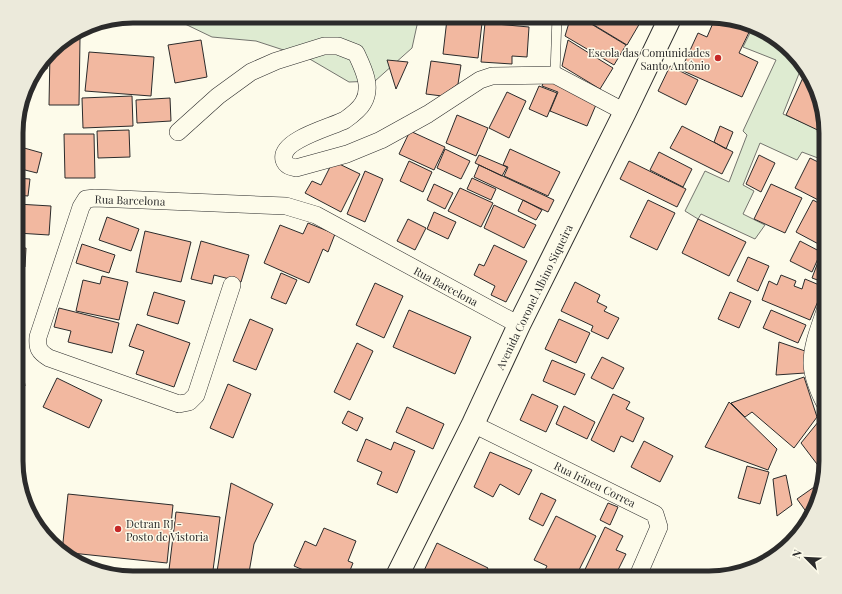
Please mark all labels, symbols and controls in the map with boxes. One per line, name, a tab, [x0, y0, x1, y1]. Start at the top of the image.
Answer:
place label: Escola das Comunidades Santo Antônio	[588, 45, 710, 73]
marker: Escola das Comunidades Santo Antônio	[713, 53, 723, 63]
street label: Rua Barcelona	[94, 191, 166, 209]
street label: Avenida Coronel Albino Siqueira	[492, 221, 576, 373]
street label: Rua Barcelona	[411, 263, 481, 309]
street label: Rua Irineu Correa	[552, 458, 639, 510]
place label: Detran RJ - Posto de Vistoria	[126, 516, 209, 544]
marker: Detran RJ - Posto de Vistoria	[113, 524, 123, 534]
north arrow	[786, 538, 826, 578]
text: N	[788, 547, 805, 560]

